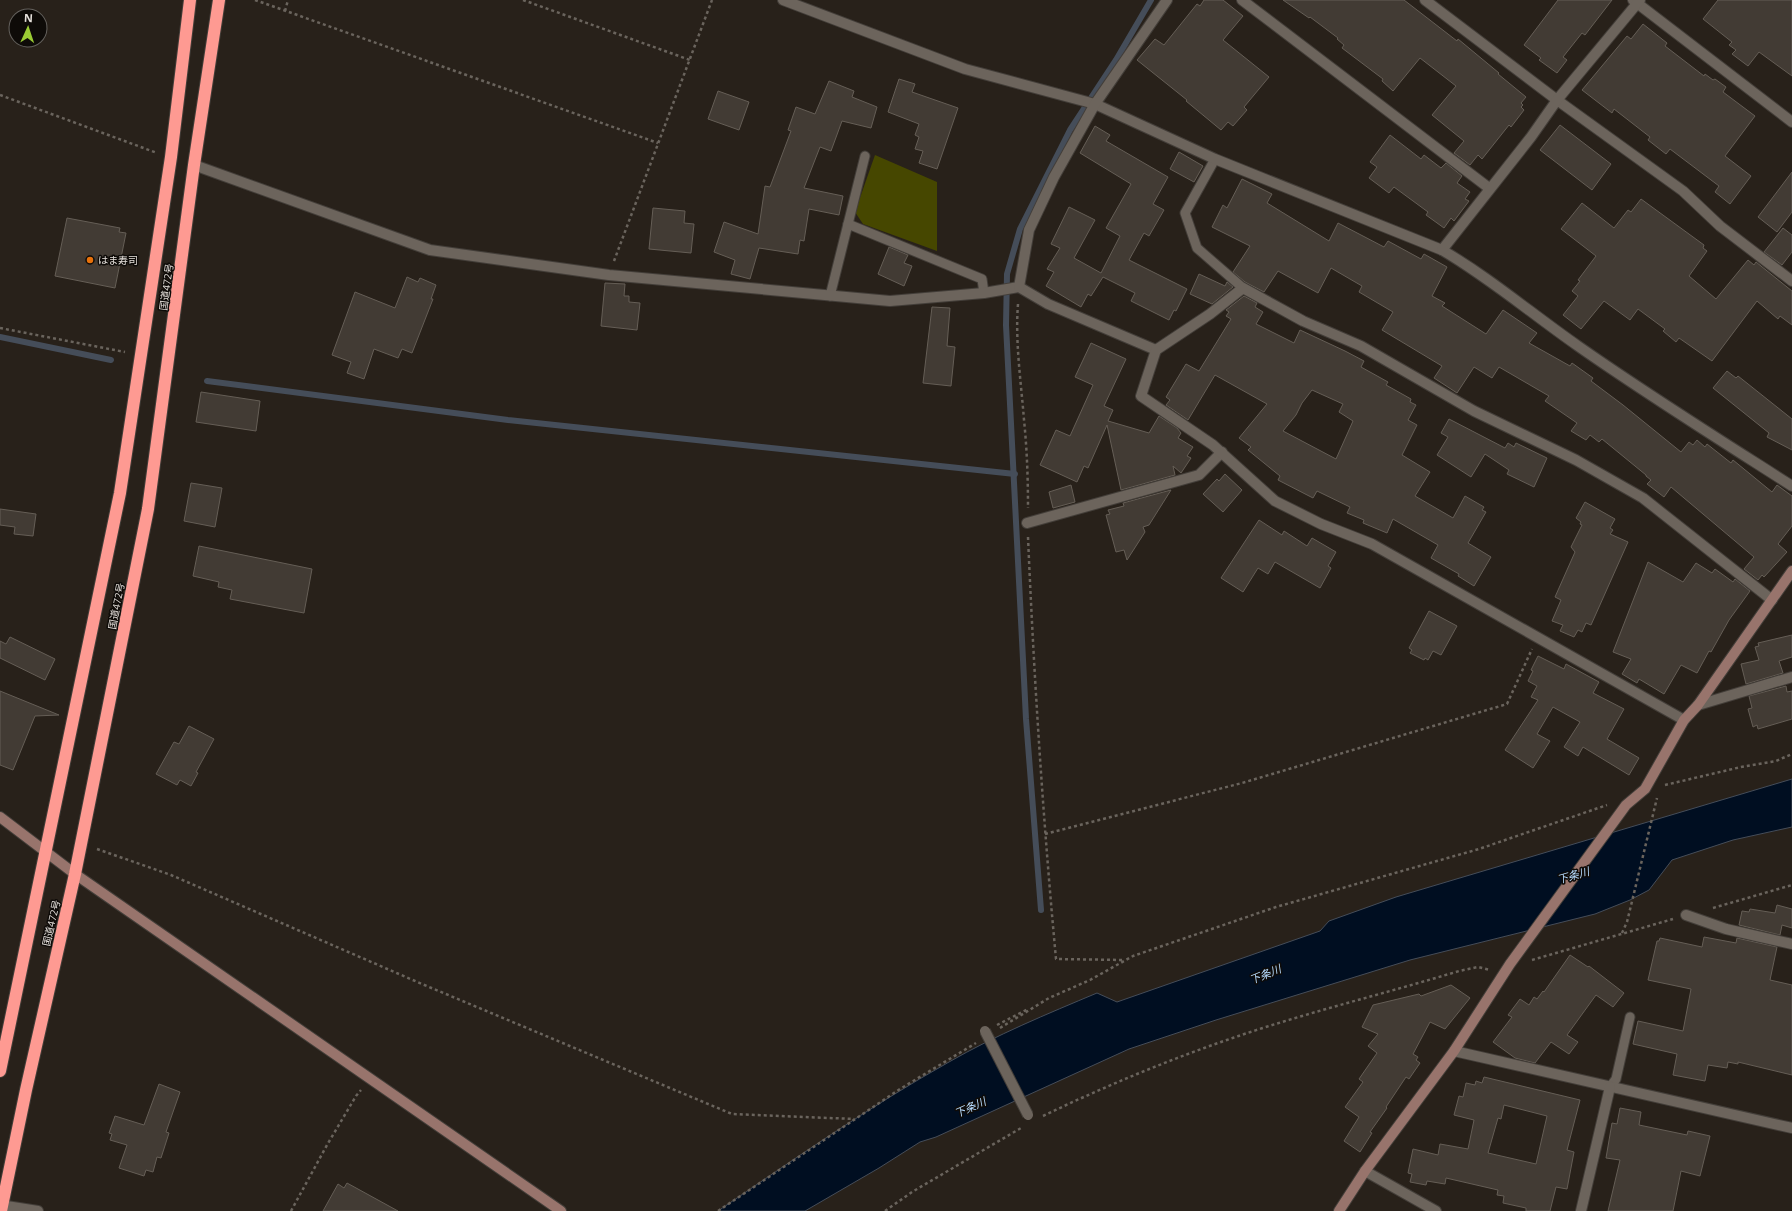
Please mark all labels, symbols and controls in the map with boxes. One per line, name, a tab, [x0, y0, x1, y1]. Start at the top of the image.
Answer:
north arrow	[8, 8, 48, 48]
text: N	[24, 10, 33, 25]
place label: はま寿司	[98, 253, 138, 267]
marker: はま寿司	[85, 255, 95, 265]
street label: 国道472号	[156, 263, 176, 311]
street label: 国道472号	[105, 582, 127, 630]
water label: 下条川	[1555, 863, 1592, 887]
street label: 国道472号	[39, 898, 63, 948]
water label: 下条川	[1247, 960, 1284, 987]
water label: 下条川	[952, 1093, 989, 1121]

